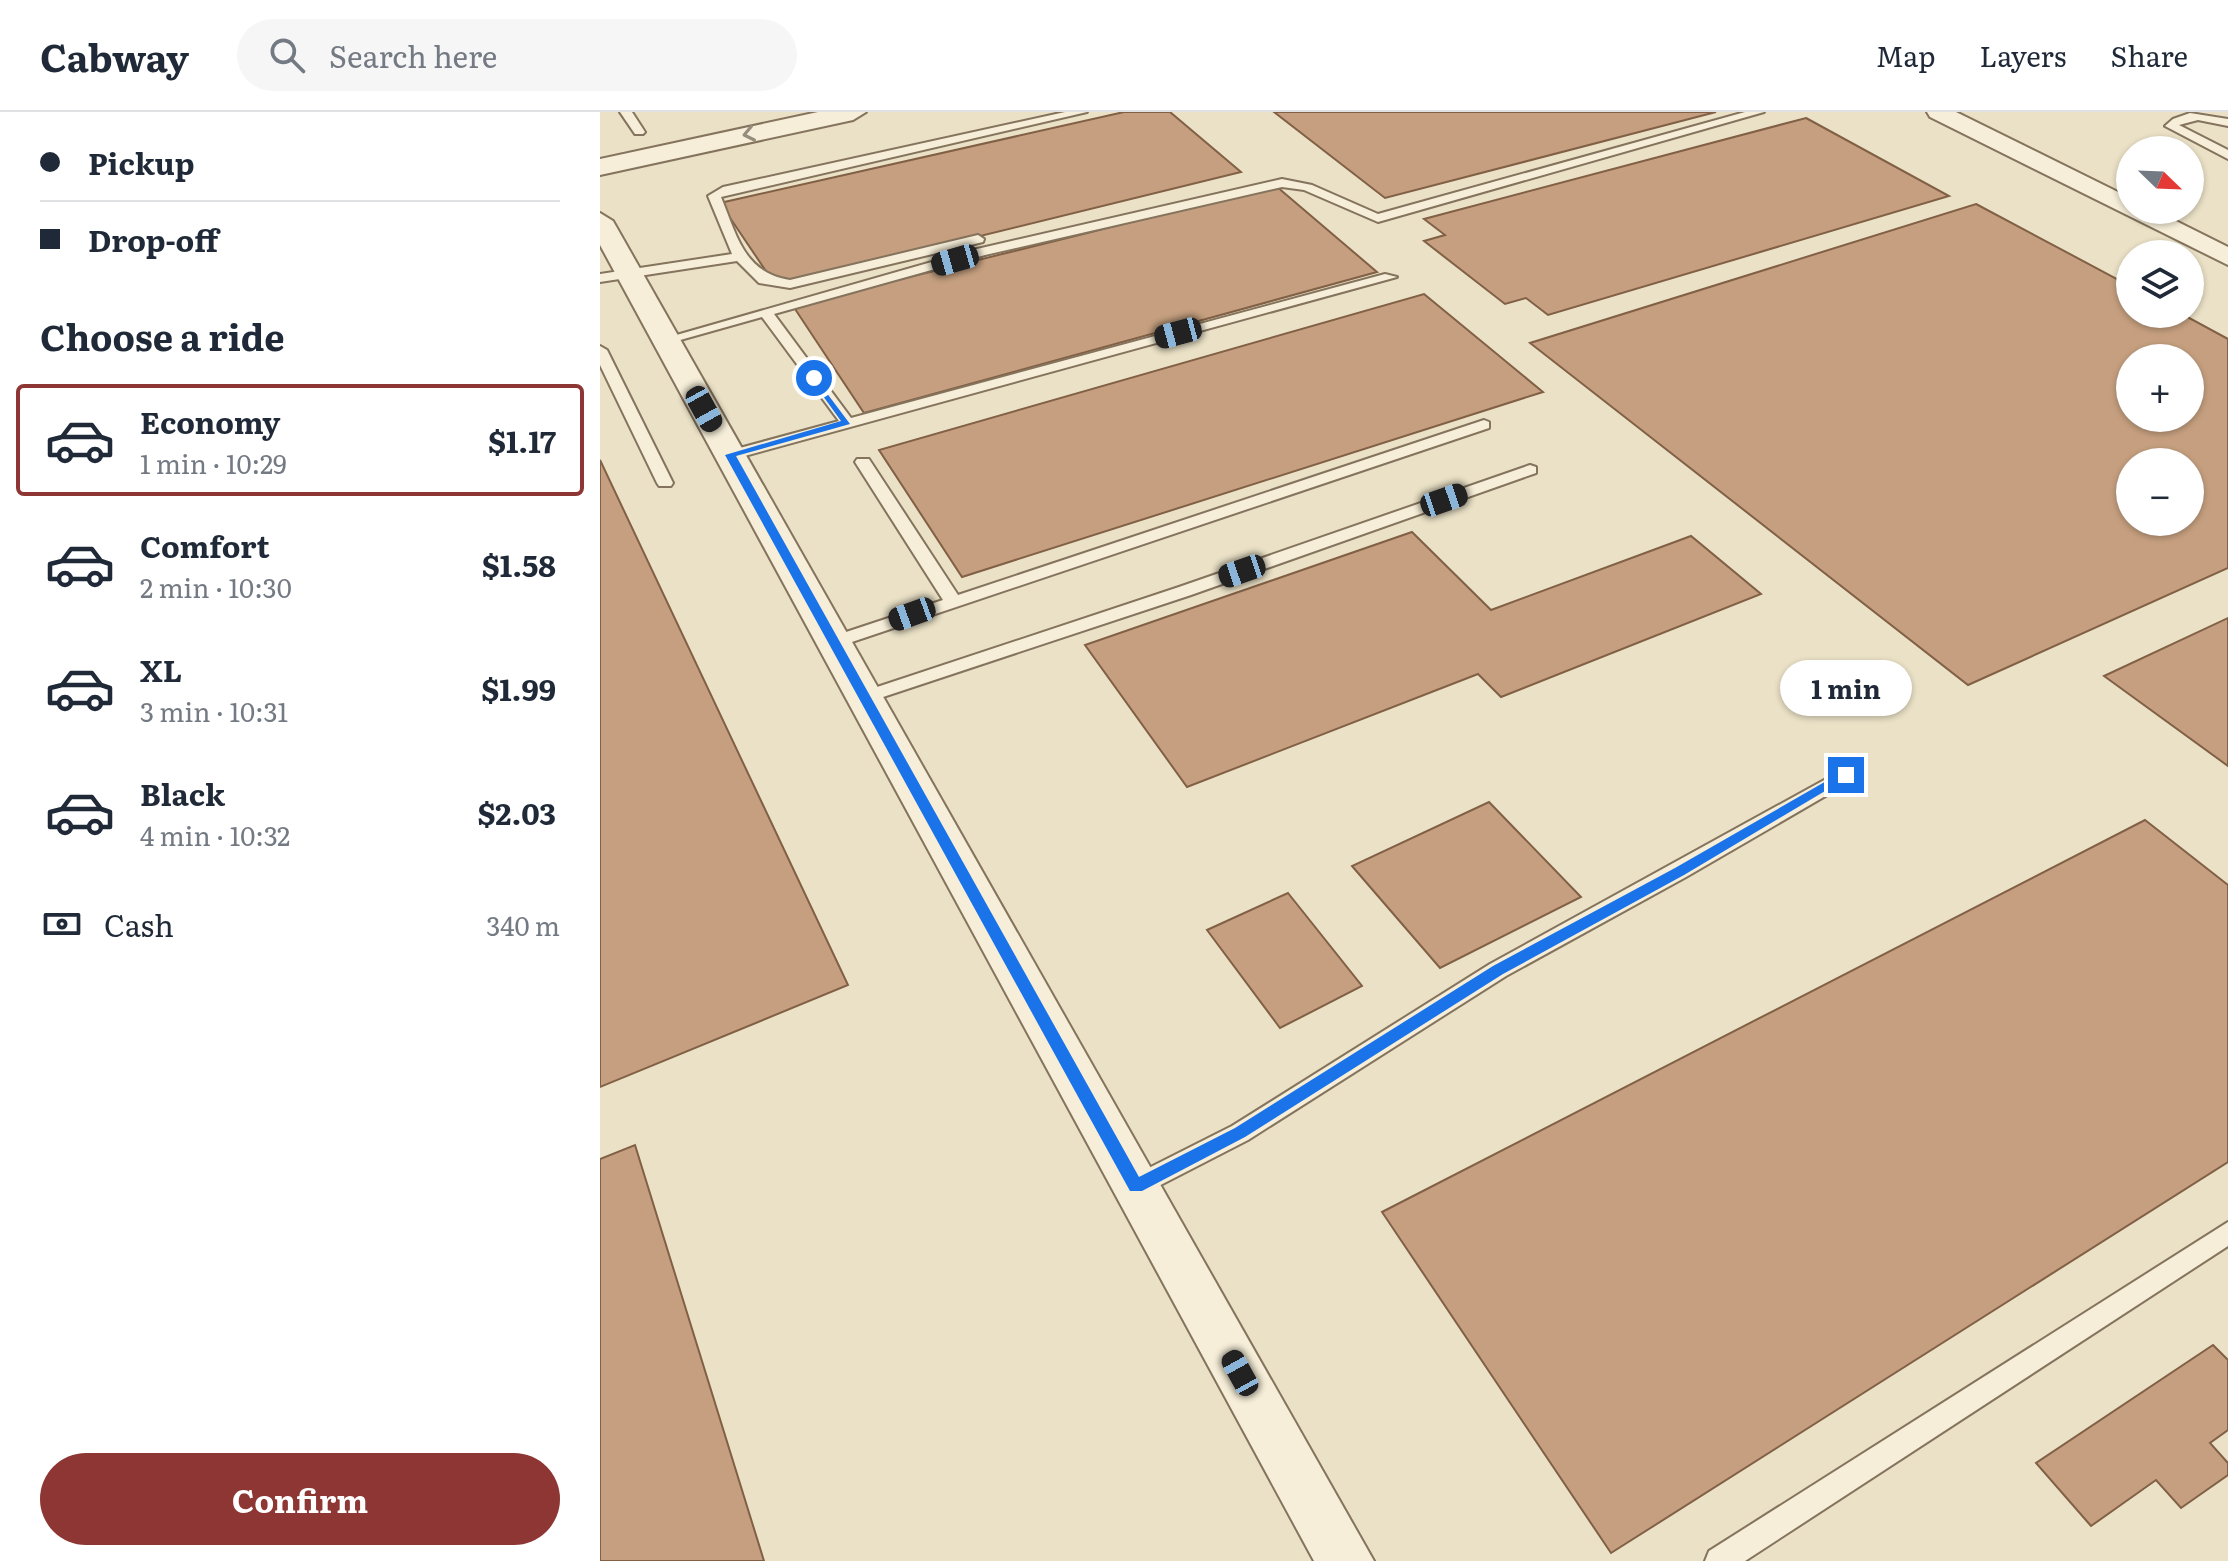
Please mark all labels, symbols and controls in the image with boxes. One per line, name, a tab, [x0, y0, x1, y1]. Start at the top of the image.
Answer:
search box	[237, 19, 797, 91]
text: Cabway	[40, 27, 189, 84]
icon: search	[265, 33, 309, 77]
text: Search here	[329, 33, 497, 77]
text: Map	[1876, 34, 1935, 76]
text: Layers	[1979, 34, 2066, 76]
text: Share	[2110, 34, 2188, 76]
one-way arrow	[743, 125, 756, 142]
north arrow	[2116, 136, 2204, 224]
map controls	[2116, 136, 2204, 536]
text: Pickup	[88, 140, 195, 184]
text: Drop-off	[88, 217, 218, 261]
button: layers	[2116, 240, 2204, 328]
car	[929, 242, 981, 278]
text: Choose a ride	[40, 309, 285, 362]
car	[1152, 315, 1204, 351]
button: +	[2116, 344, 2204, 432]
route start	[796, 360, 832, 396]
car	[682, 382, 726, 436]
text: Economy	[140, 399, 280, 443]
icon: car	[44, 404, 116, 476]
text: $1.17	[488, 418, 556, 462]
text: 1 min · 10:29	[140, 443, 287, 482]
button: −	[2116, 448, 2204, 536]
car	[1417, 481, 1471, 519]
text: Comfort	[140, 523, 270, 567]
icon: car	[44, 528, 116, 600]
text: $1.58	[482, 542, 556, 586]
car	[1215, 552, 1269, 590]
text: 2 min · 10:30	[140, 567, 292, 606]
car	[885, 595, 939, 633]
text: XL	[140, 647, 182, 691]
icon: car	[44, 652, 116, 724]
callout: 1 min	[1780, 659, 1912, 715]
text: $1.99	[481, 666, 556, 710]
text: 1 min	[1811, 668, 1881, 707]
text: 3 min · 10:31	[140, 691, 288, 730]
route end	[1828, 757, 1864, 793]
text: Black	[140, 771, 225, 815]
icon: car	[44, 776, 116, 848]
text: $2.03	[477, 790, 556, 834]
text: 4 min · 10:32	[140, 815, 290, 854]
icon: cash	[40, 902, 84, 946]
text: Cash	[104, 902, 174, 946]
text: 340 m	[486, 905, 560, 944]
car	[1218, 1346, 1262, 1400]
button: Confirm	[40, 1453, 560, 1545]

